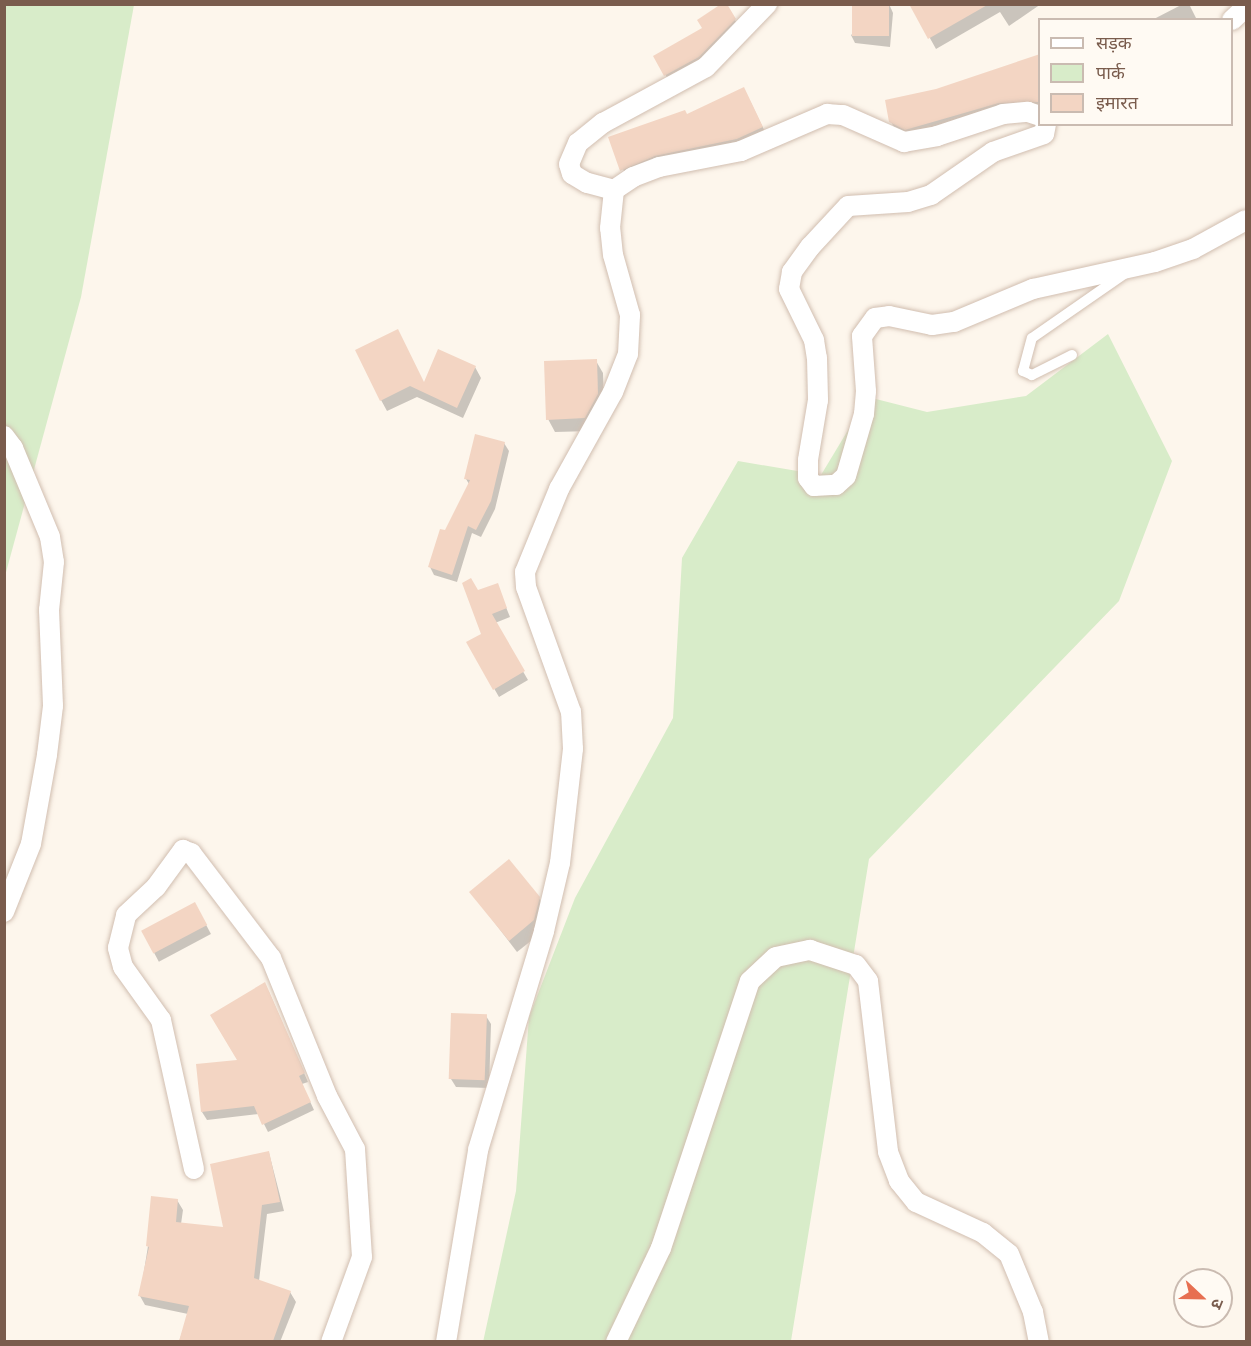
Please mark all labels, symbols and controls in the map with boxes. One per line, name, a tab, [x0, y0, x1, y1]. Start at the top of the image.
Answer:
legend	[1038, 18, 1233, 126]
text: सड़क	[1096, 31, 1132, 54]
text: पार्क	[1096, 61, 1125, 84]
text: इमारत	[1096, 91, 1138, 114]
north arrow	[1173, 1268, 1233, 1328]
text: उ	[1207, 1296, 1229, 1312]

